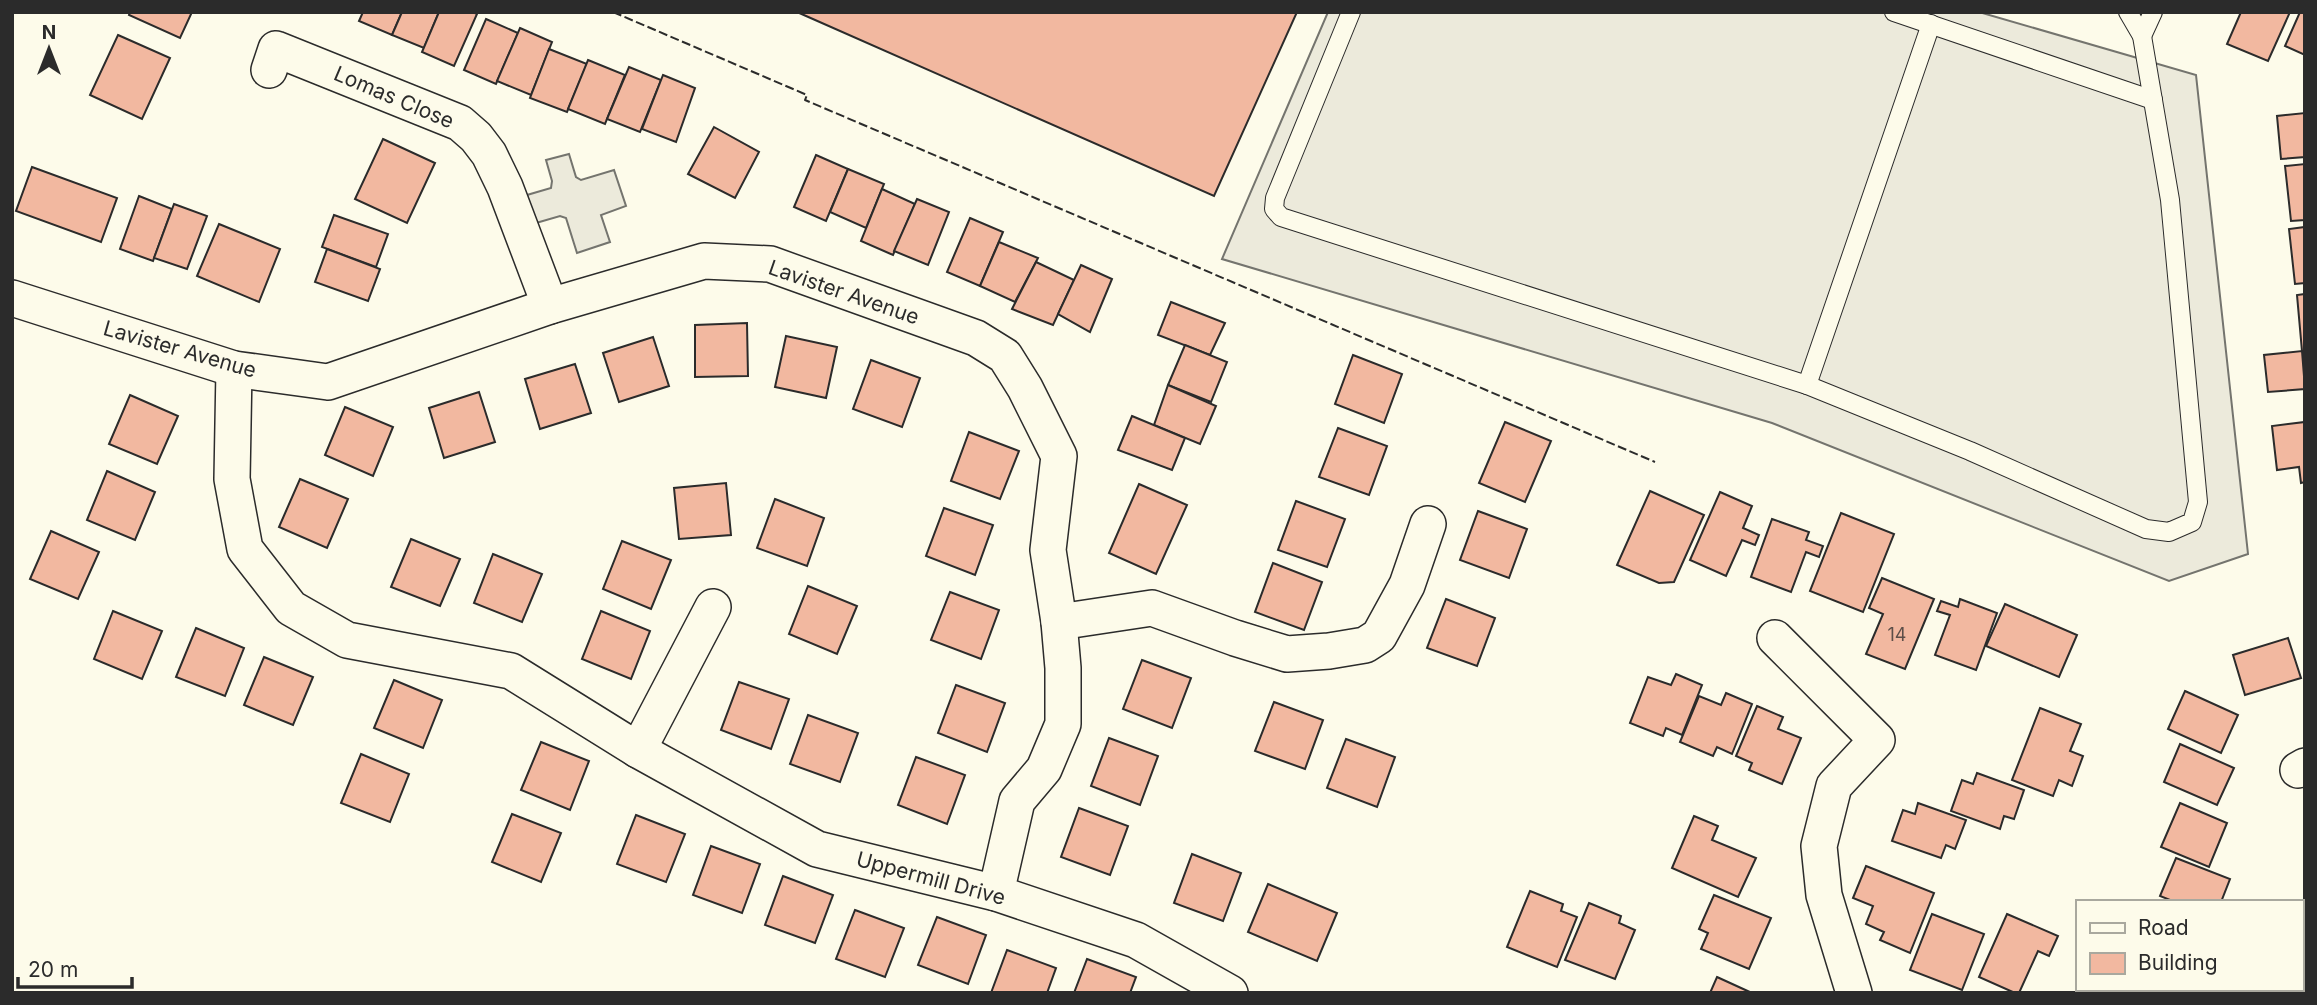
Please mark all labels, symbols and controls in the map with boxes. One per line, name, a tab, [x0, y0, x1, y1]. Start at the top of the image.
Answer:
north arrow	[14, 14, 84, 84]
text: N	[42, 21, 56, 44]
street label: Lomas Close	[330, 60, 458, 134]
street label: Lavister Avenue	[765, 254, 923, 330]
street label: Lavister Avenue	[101, 315, 259, 383]
house number: 14	[1888, 624, 1906, 645]
street label: Uppermill Drive	[854, 846, 1008, 910]
legend	[2076, 900, 2303, 991]
text: Road	[2138, 915, 2189, 940]
scale bar	[18, 946, 131, 990]
text: Building	[2138, 950, 2218, 975]
text: 20 m	[28, 957, 78, 982]

